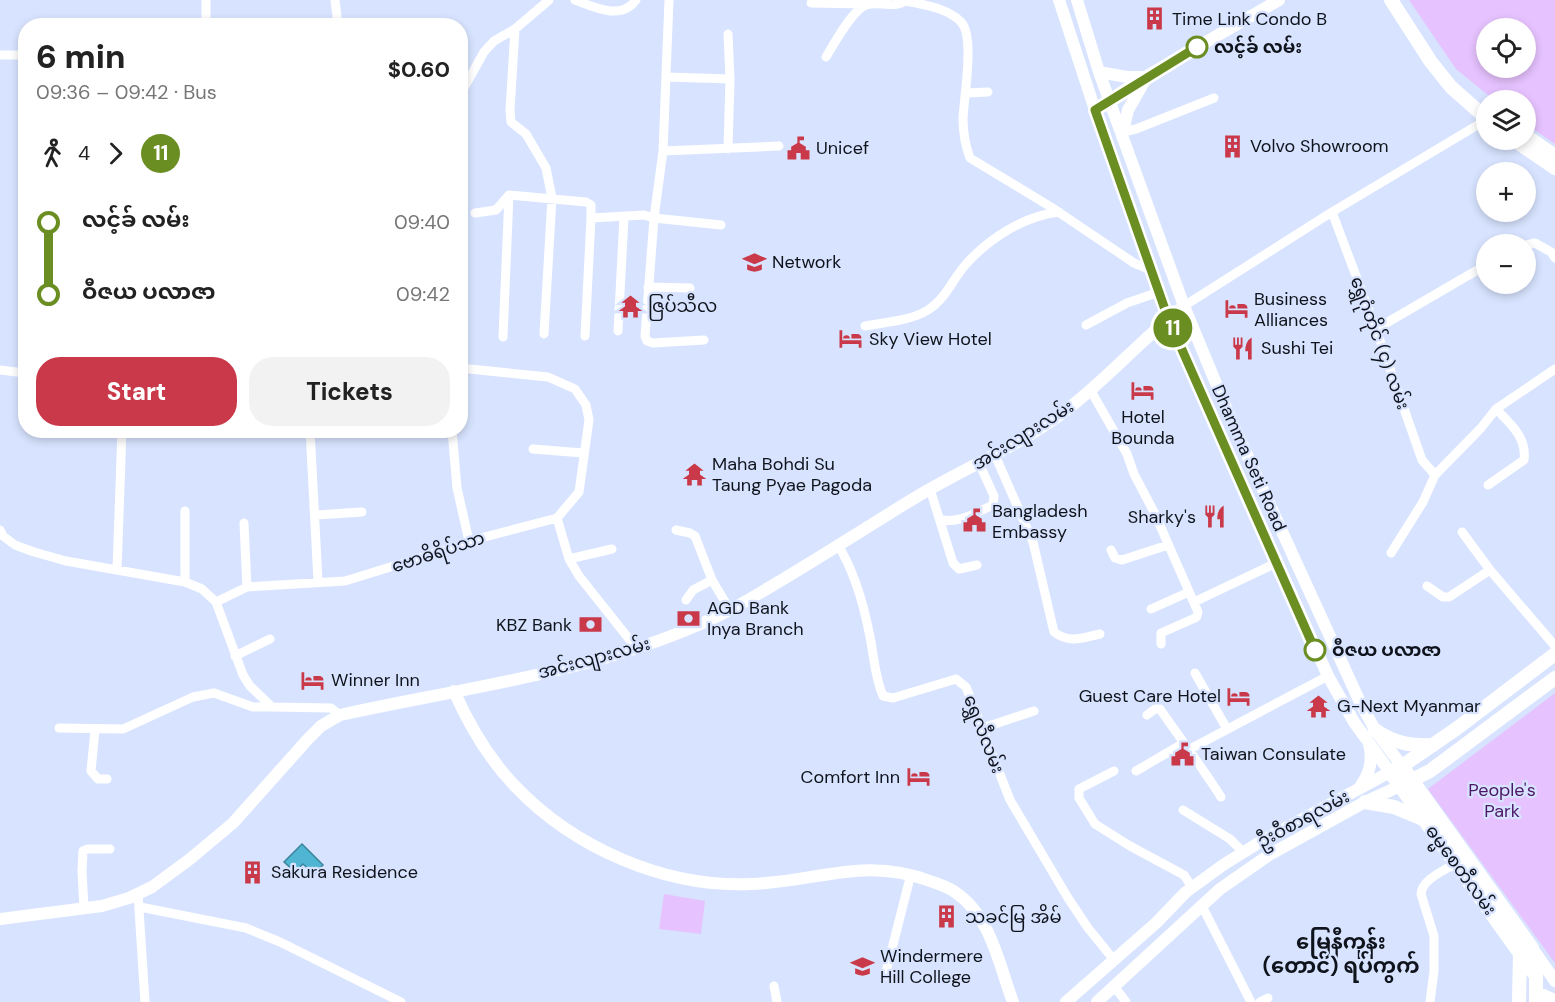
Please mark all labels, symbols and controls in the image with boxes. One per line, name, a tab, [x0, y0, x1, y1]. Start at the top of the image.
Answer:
building icon: Time Link Condo B	[1141, 6, 1167, 32]
place label: Time Link Condo B	[1172, 7, 1327, 31]
map controls	[1476, 18, 1536, 294]
button: locate	[1476, 18, 1536, 78]
text: 6 min	[36, 35, 125, 78]
place label: လင့်ခ် လမ်း	[1214, 35, 1302, 59]
marker: လင့်ခ် လမ်း	[1186, 36, 1208, 58]
text: $0.60	[388, 55, 450, 84]
text: 09:36 – 09:42 · Bus	[36, 79, 217, 105]
button: layers	[1476, 90, 1536, 150]
building icon: Volvo Showroom	[1219, 133, 1245, 159]
place label: Volvo Showroom	[1250, 134, 1389, 158]
public building icon: Unicef	[785, 135, 811, 161]
place label: Unicef	[816, 136, 869, 160]
icon: walk	[36, 137, 69, 170]
icon: forward	[99, 137, 132, 170]
text: 11	[153, 139, 168, 167]
text: 4	[78, 140, 90, 166]
button: +	[1476, 162, 1536, 222]
text: လင့်ခ် လမ်း	[82, 205, 190, 234]
text: 09:40	[394, 209, 450, 235]
button: −	[1476, 234, 1536, 294]
school or university icon: Network	[741, 249, 767, 275]
place label: Network	[772, 250, 841, 274]
street label: ရွှေဂုံတိုင် (၄) လမ်း	[1342, 272, 1417, 414]
text: ဝီဇယ ပလာဇာ	[82, 277, 215, 306]
text: 09:42	[396, 281, 450, 307]
place label: Business Alliances	[1254, 287, 1328, 332]
place label: ဇြပ်သီလ	[648, 292, 717, 321]
temple icon: ဇြပ်သီလ	[617, 293, 643, 319]
hotel icon: Business Alliances	[1223, 296, 1249, 322]
line badge: 11	[1146, 308, 1200, 348]
text: 11	[1165, 314, 1181, 342]
hotel icon: Sky View Hotel	[838, 326, 864, 352]
place label: Sky View Hotel	[869, 327, 992, 351]
restaurant icon: Sushi Tei	[1230, 335, 1256, 361]
place label: Sushi Tei	[1261, 336, 1333, 360]
button: Start	[36, 357, 237, 426]
button: Tickets	[249, 357, 450, 426]
hotel icon: Hotel Bounda	[1130, 378, 1156, 404]
street label: Dhamma Seti Road	[1206, 381, 1292, 535]
street label: အင်းလျားလမ်း	[967, 393, 1080, 478]
place label: Hotel Bounda	[1111, 405, 1175, 450]
place label: Maha Bohdi Su Taung Pyae Pagoda	[712, 452, 872, 497]
temple icon: Maha Bohdi Su Taung Pyae Pagoda	[681, 461, 707, 487]
place label: Bangladesh Embassy	[992, 499, 1088, 544]
restaurant icon: Sharky's	[1201, 504, 1227, 530]
place label: Sharky's	[1128, 505, 1196, 529]
public building icon: Bangladesh Embassy	[961, 508, 987, 534]
street label: ဗောဓိရိပ်သာ	[388, 524, 489, 581]
place label: AGD Bank Inya Branch	[707, 596, 804, 641]
bank icon: AGD Bank Inya Branch	[676, 605, 702, 631]
bank icon: KBZ Bank	[577, 612, 603, 638]
place label: KBZ Bank	[496, 613, 572, 637]
street label: အင်းလျားလမ်း	[535, 631, 653, 687]
place label: ဝီဇယ ပလာဇာ	[1332, 638, 1441, 662]
marker: ဝီဇယ ပလာဇာ	[1304, 639, 1326, 661]
hotel icon: Winner Inn	[300, 667, 326, 693]
place label: Winner Inn	[331, 668, 420, 692]
hotel icon: Guest Care Hotel	[1226, 683, 1252, 709]
place label: Guest Care Hotel	[1079, 684, 1221, 708]
street label: ရွှေလီလမ်း	[955, 690, 1012, 778]
temple icon: G-Next Myanmar	[1306, 693, 1332, 719]
place label: G-Next Myanmar	[1337, 694, 1481, 718]
public building icon: Taiwan Consulate	[1170, 741, 1196, 767]
place label: Taiwan Consulate	[1201, 742, 1346, 766]
hotel icon: Comfort Inn	[905, 764, 931, 790]
place label: Comfort Inn	[801, 765, 900, 789]
park label: People's Park	[1468, 778, 1536, 823]
street label: ဦးဝီစာရလမ်း	[1252, 783, 1355, 856]
street label: ဓမ္မစေတီလမ်း	[1417, 819, 1504, 922]
building icon: Sakura Residence	[240, 859, 266, 885]
place label: Sakura Residence	[271, 860, 418, 884]
place label: သခင်မြ အိမ်	[965, 903, 1062, 932]
building icon: သခင်မြ အိမ်	[934, 904, 960, 930]
district label: မြေနီကုန်း (တောင်) ရပ်ကွက်	[1263, 926, 1419, 983]
place label: Windermere Hill College	[880, 944, 983, 989]
school or university icon: Windermere Hill College	[849, 953, 875, 979]

